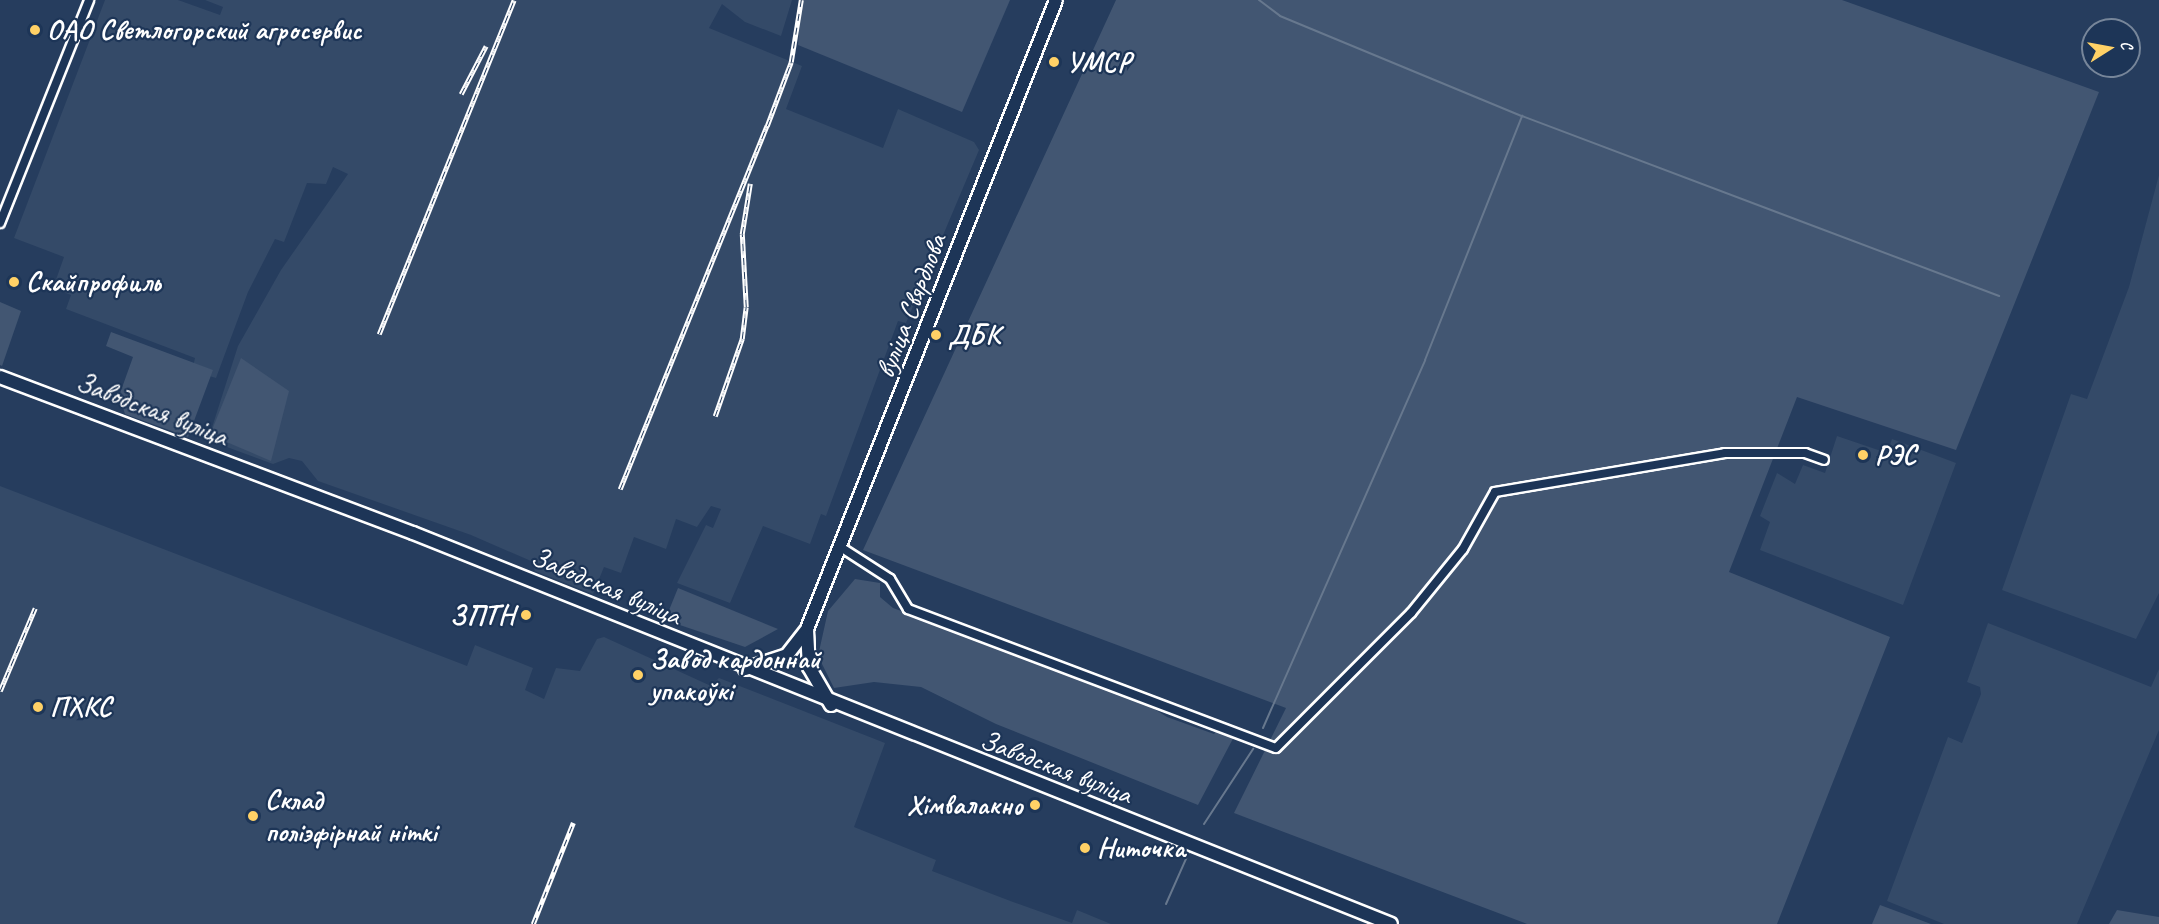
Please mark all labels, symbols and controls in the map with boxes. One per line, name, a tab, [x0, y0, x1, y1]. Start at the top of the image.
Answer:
place label: ОАО Светлогорский агросервис	[47, 13, 362, 47]
north arrow	[2081, 18, 2141, 78]
marker: ОАО Светлогорский агросервис	[28, 23, 42, 37]
text: С	[2116, 39, 2137, 51]
place label: УМСР	[1066, 45, 1131, 79]
marker: УМСР	[1047, 55, 1061, 69]
street label: вуліца Свярдлова	[868, 229, 954, 383]
place label: Скайпрофиль	[26, 265, 160, 299]
marker: Скайпрофиль	[7, 275, 21, 289]
place label: ДБК	[948, 318, 1001, 352]
marker: ДБК	[929, 328, 943, 342]
street label: Заводская вуліца	[72, 365, 232, 453]
place label: РЭС	[1875, 438, 1916, 472]
marker: РЭС	[1856, 448, 1870, 462]
street label: Заводская вуліца	[526, 539, 686, 633]
place label: ЗПТН	[450, 598, 514, 632]
marker: ЗПТН	[519, 608, 533, 622]
place label: Завод кардоннай упакоўкі	[650, 642, 822, 708]
marker: Завод кардоннай упакоўкі	[631, 668, 645, 682]
place label: ПХКС	[50, 690, 111, 724]
marker: ПХКС	[31, 700, 45, 714]
street label: Заводская вуліца	[976, 723, 1136, 811]
place label: Склад поліэфірнай ніткі	[265, 783, 437, 849]
place label: Хімвалакно	[907, 788, 1023, 822]
marker: Хімвалакно	[1028, 798, 1042, 812]
marker: Склад поліэфірнай ніткі	[246, 809, 260, 823]
place label: Ниточка	[1097, 831, 1185, 865]
marker: Ниточка	[1078, 841, 1092, 855]

